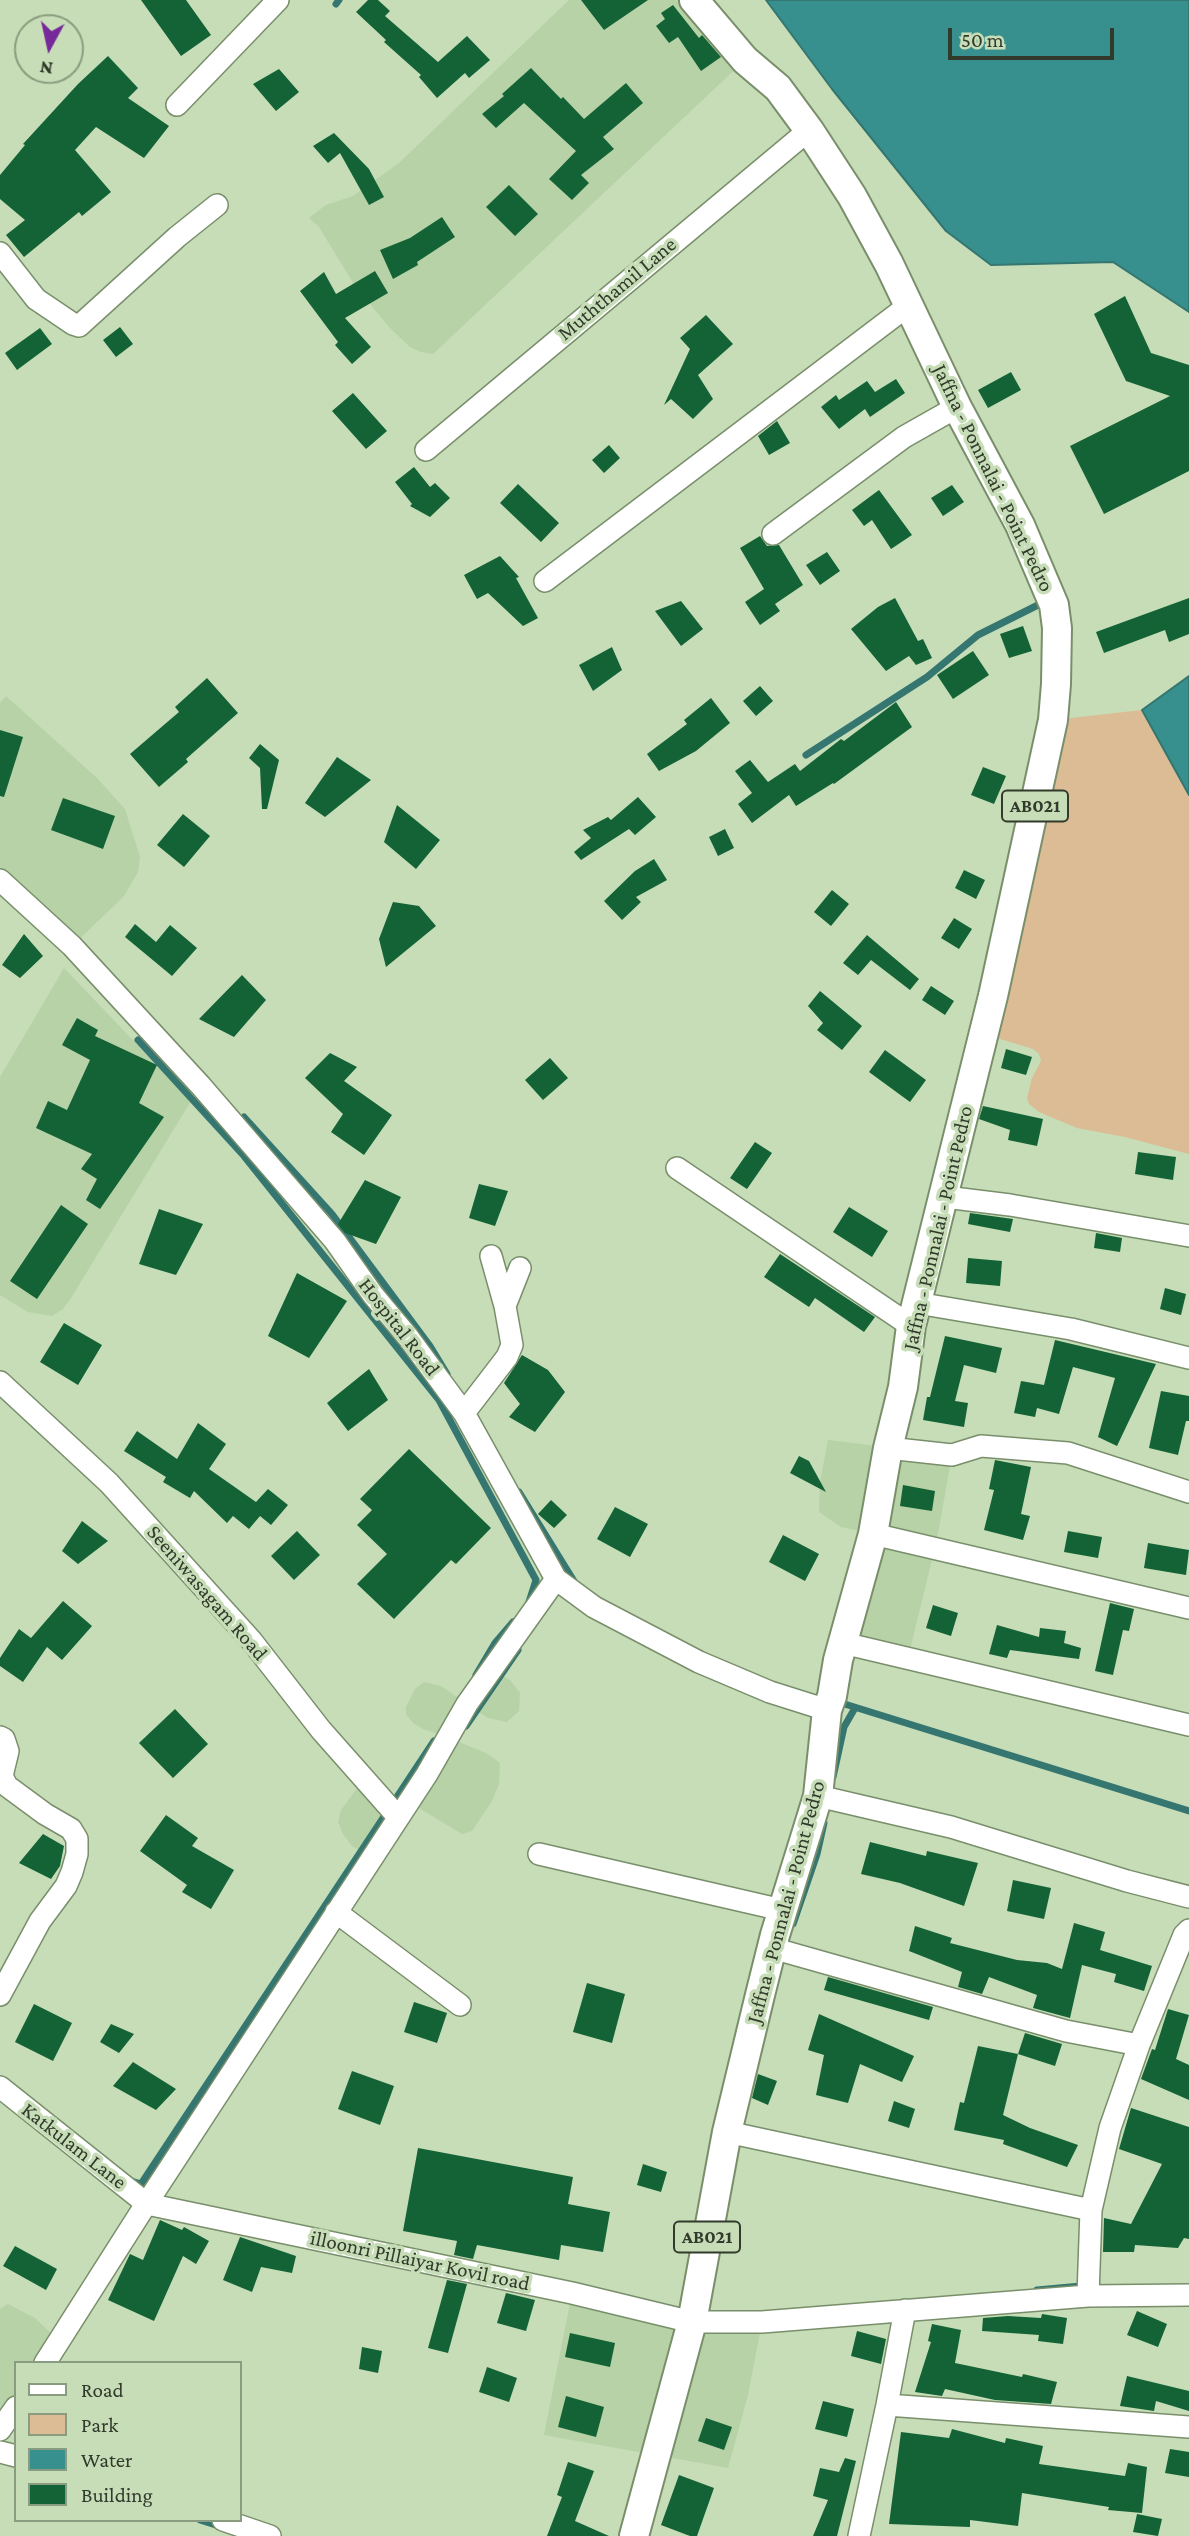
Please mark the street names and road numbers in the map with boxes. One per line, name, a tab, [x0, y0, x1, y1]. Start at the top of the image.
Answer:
street label: Muththamil Lane	[552, 232, 682, 346]
street label: Jaffna - Ponnalai - Point Pedro	[927, 360, 1059, 596]
road number: AB021	[1002, 790, 1068, 821]
street label: Jaffna - Ponnalai - Point Pedro	[898, 1103, 978, 1353]
street label: Hospital Road	[353, 1273, 445, 1381]
street label: Seeniwasagam Road	[141, 1520, 273, 1666]
street label: Jaffna - Ponnalai - Point Pedro	[741, 1778, 831, 2026]
street label: Katkulam Lane	[16, 2097, 132, 2195]
road number: AB021	[674, 2222, 740, 2252]
street label: illoonri Pillaiyar Kovil road	[308, 2225, 532, 2297]

